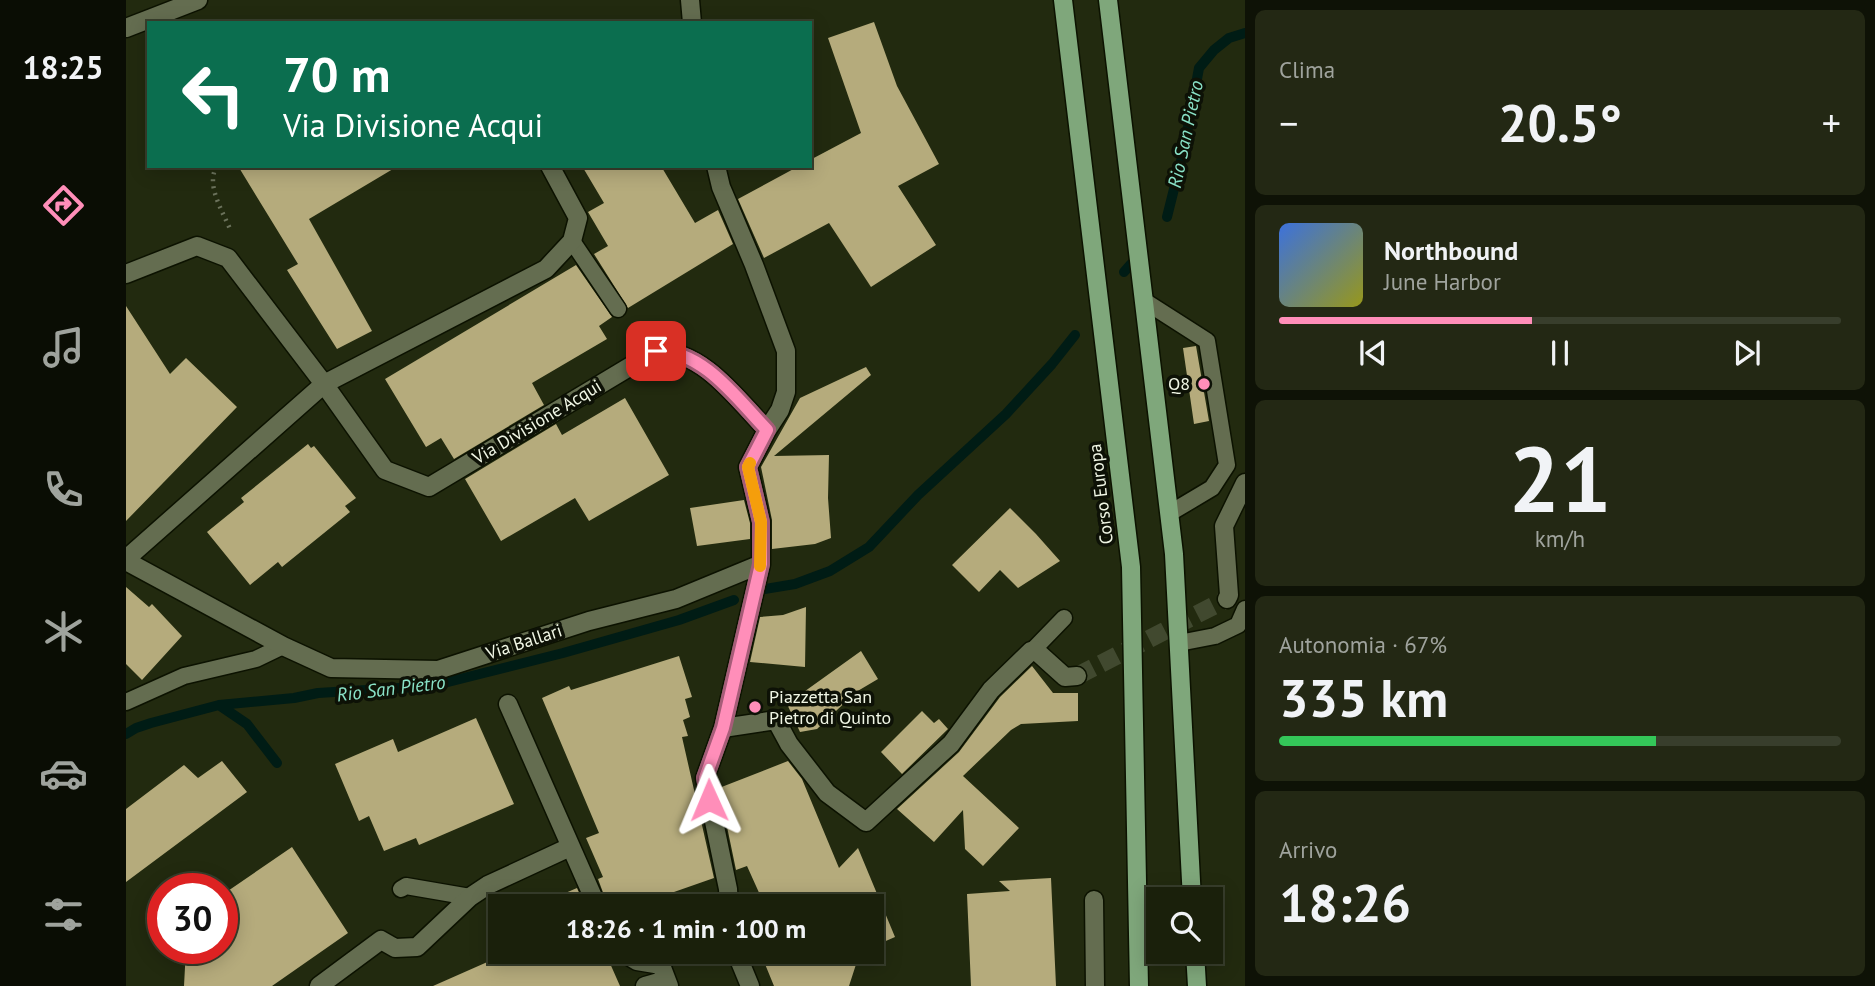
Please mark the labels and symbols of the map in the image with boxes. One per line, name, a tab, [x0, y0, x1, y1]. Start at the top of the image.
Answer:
water label: Rio San Pietro	[1162, 78, 1208, 190]
pin	[626, 321, 686, 381]
place label: Q8	[1168, 372, 1190, 395]
street label: Via Divisione Acqui	[467, 374, 605, 470]
marker: Q8	[1196, 376, 1212, 392]
street label: Corso Europa	[1083, 442, 1118, 546]
street label: Via Ballari	[482, 618, 565, 665]
water label: Rio San Pietro	[335, 669, 447, 707]
place label: Piazzetta San Pietro di Quinto	[769, 685, 891, 729]
marker: Piazzetta San Pietro di Quinto	[747, 699, 763, 715]
position arrow	[672, 763, 746, 837]
speed limit sign: 30	[147, 873, 238, 964]

